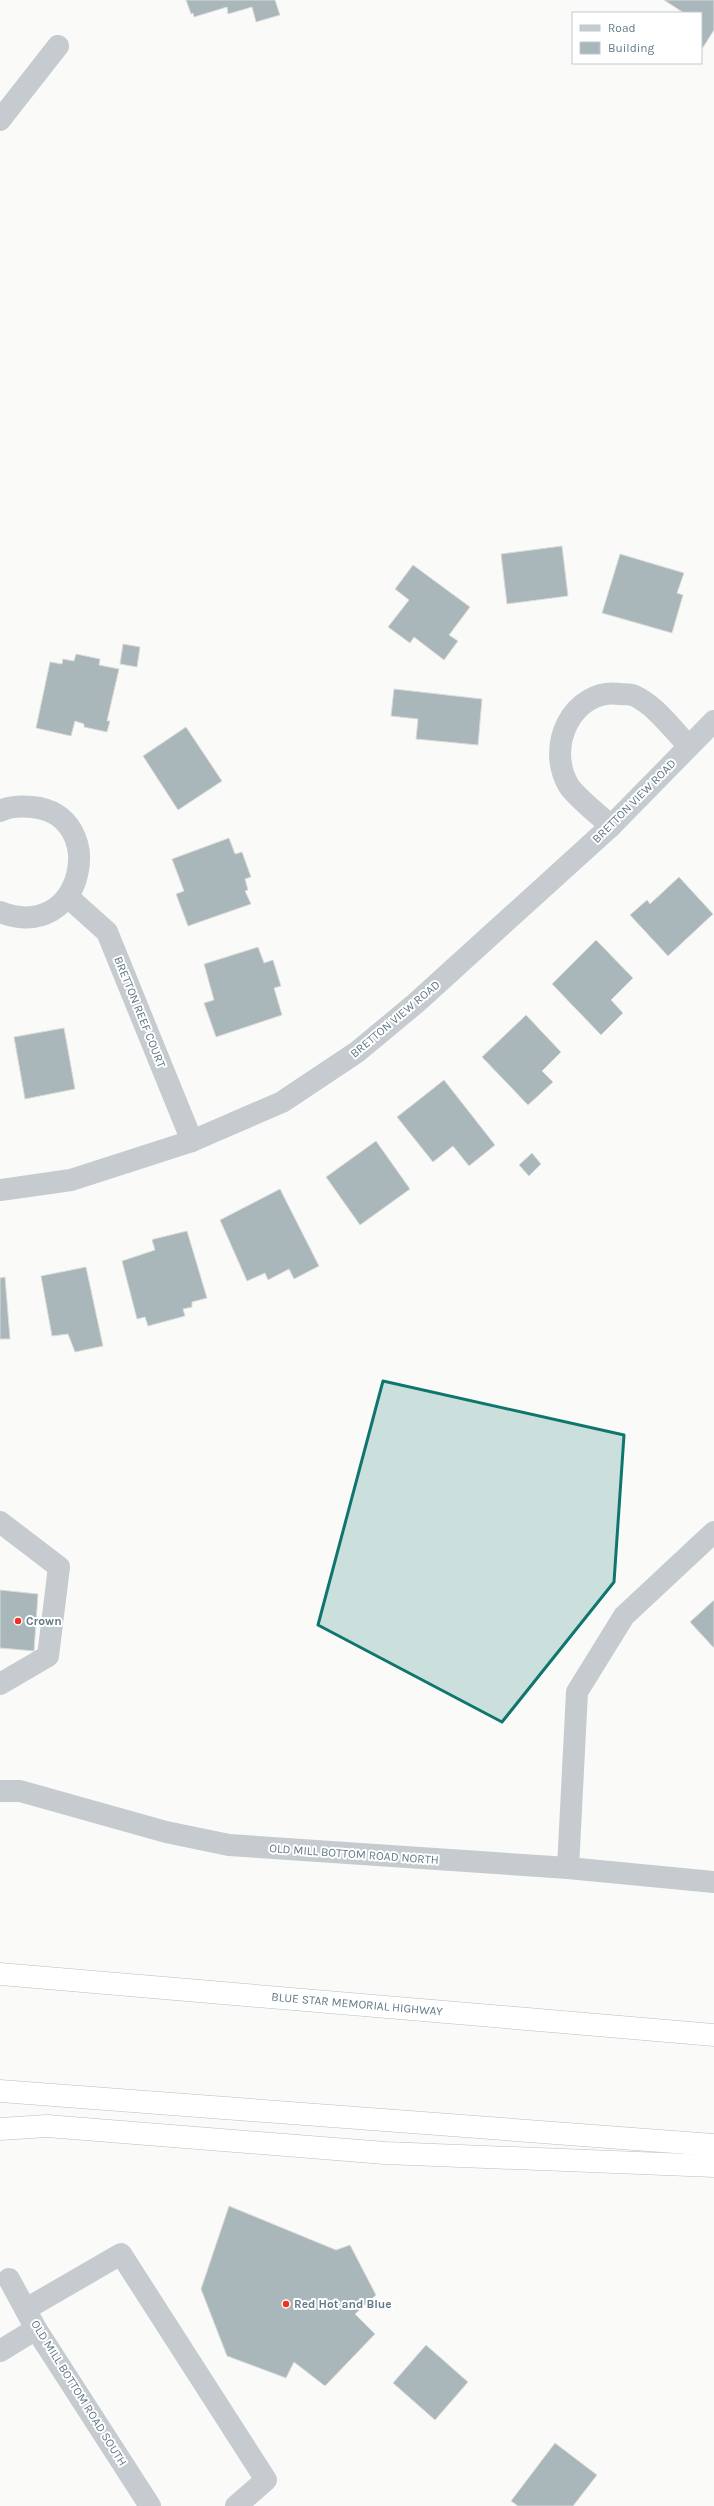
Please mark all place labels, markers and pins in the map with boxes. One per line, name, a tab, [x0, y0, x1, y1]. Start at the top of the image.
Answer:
place label: Crown	[26, 1614, 62, 1628]
marker: Crown	[13, 1616, 23, 1626]
place label: Red Hot and Blue	[294, 2297, 392, 2311]
marker: Red Hot and Blue	[281, 2299, 291, 2309]

